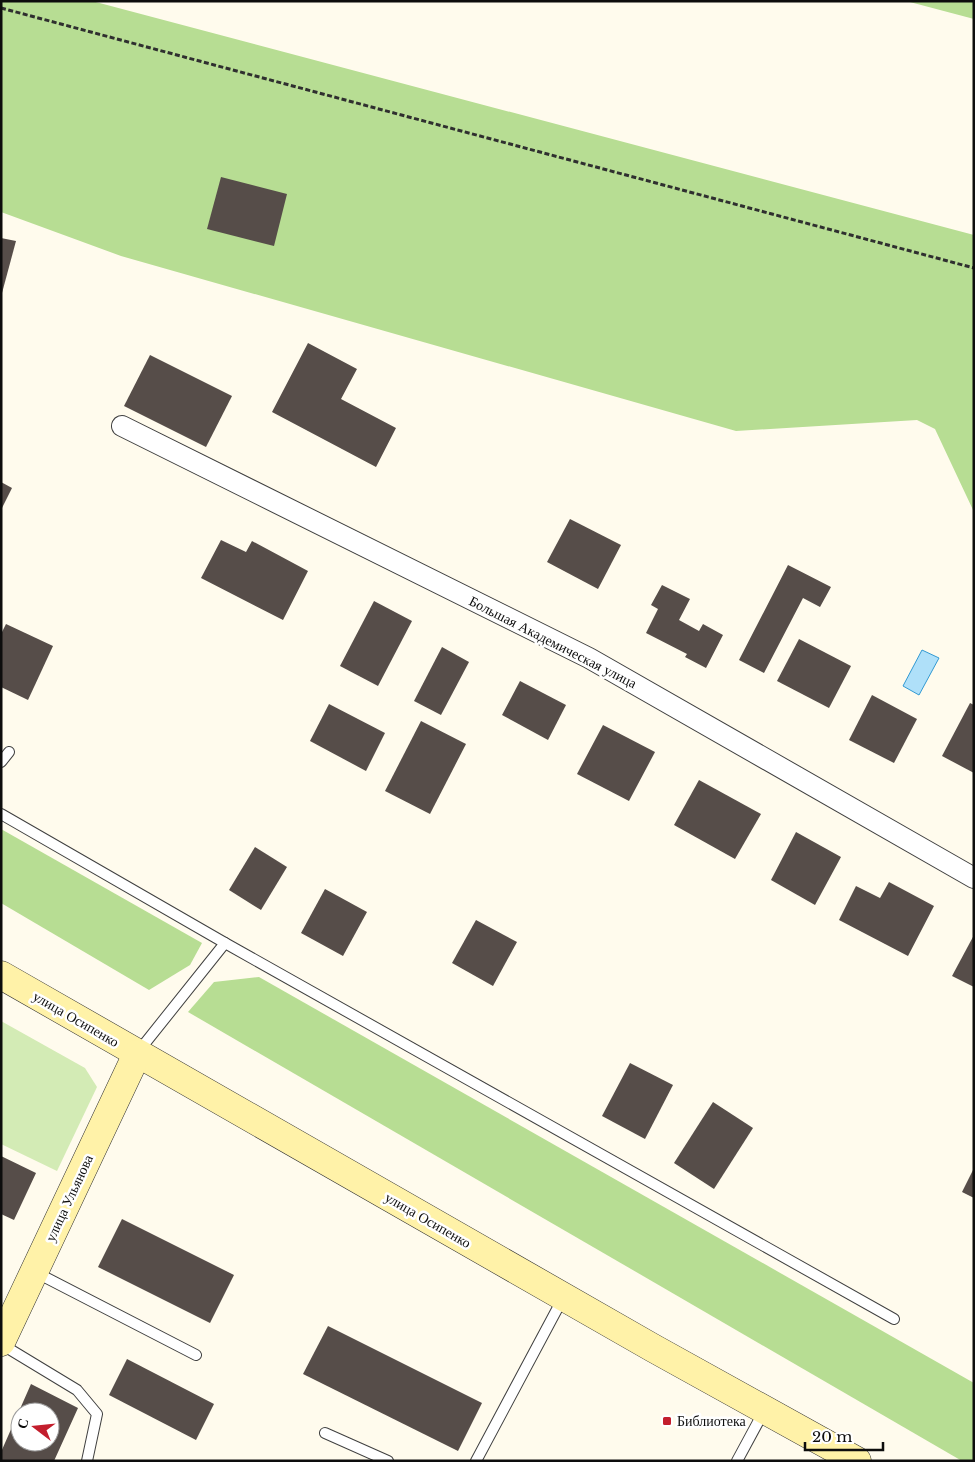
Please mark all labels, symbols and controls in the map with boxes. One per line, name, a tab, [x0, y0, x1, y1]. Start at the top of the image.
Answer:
street label: Большая Академическая улица	[466, 592, 641, 693]
street label: улица Осипенко	[30, 987, 122, 1051]
street label: улица Ульянова	[41, 1151, 97, 1244]
street label: улица Осипенко	[382, 1188, 474, 1252]
north arrow	[10, 1402, 60, 1452]
place label: Библиотека	[677, 1412, 747, 1430]
marker: Библиотека	[661, 1415, 673, 1427]
text: С	[12, 1416, 33, 1431]
scale bar	[805, 1420, 882, 1452]
text: 20 m	[812, 1427, 852, 1446]

